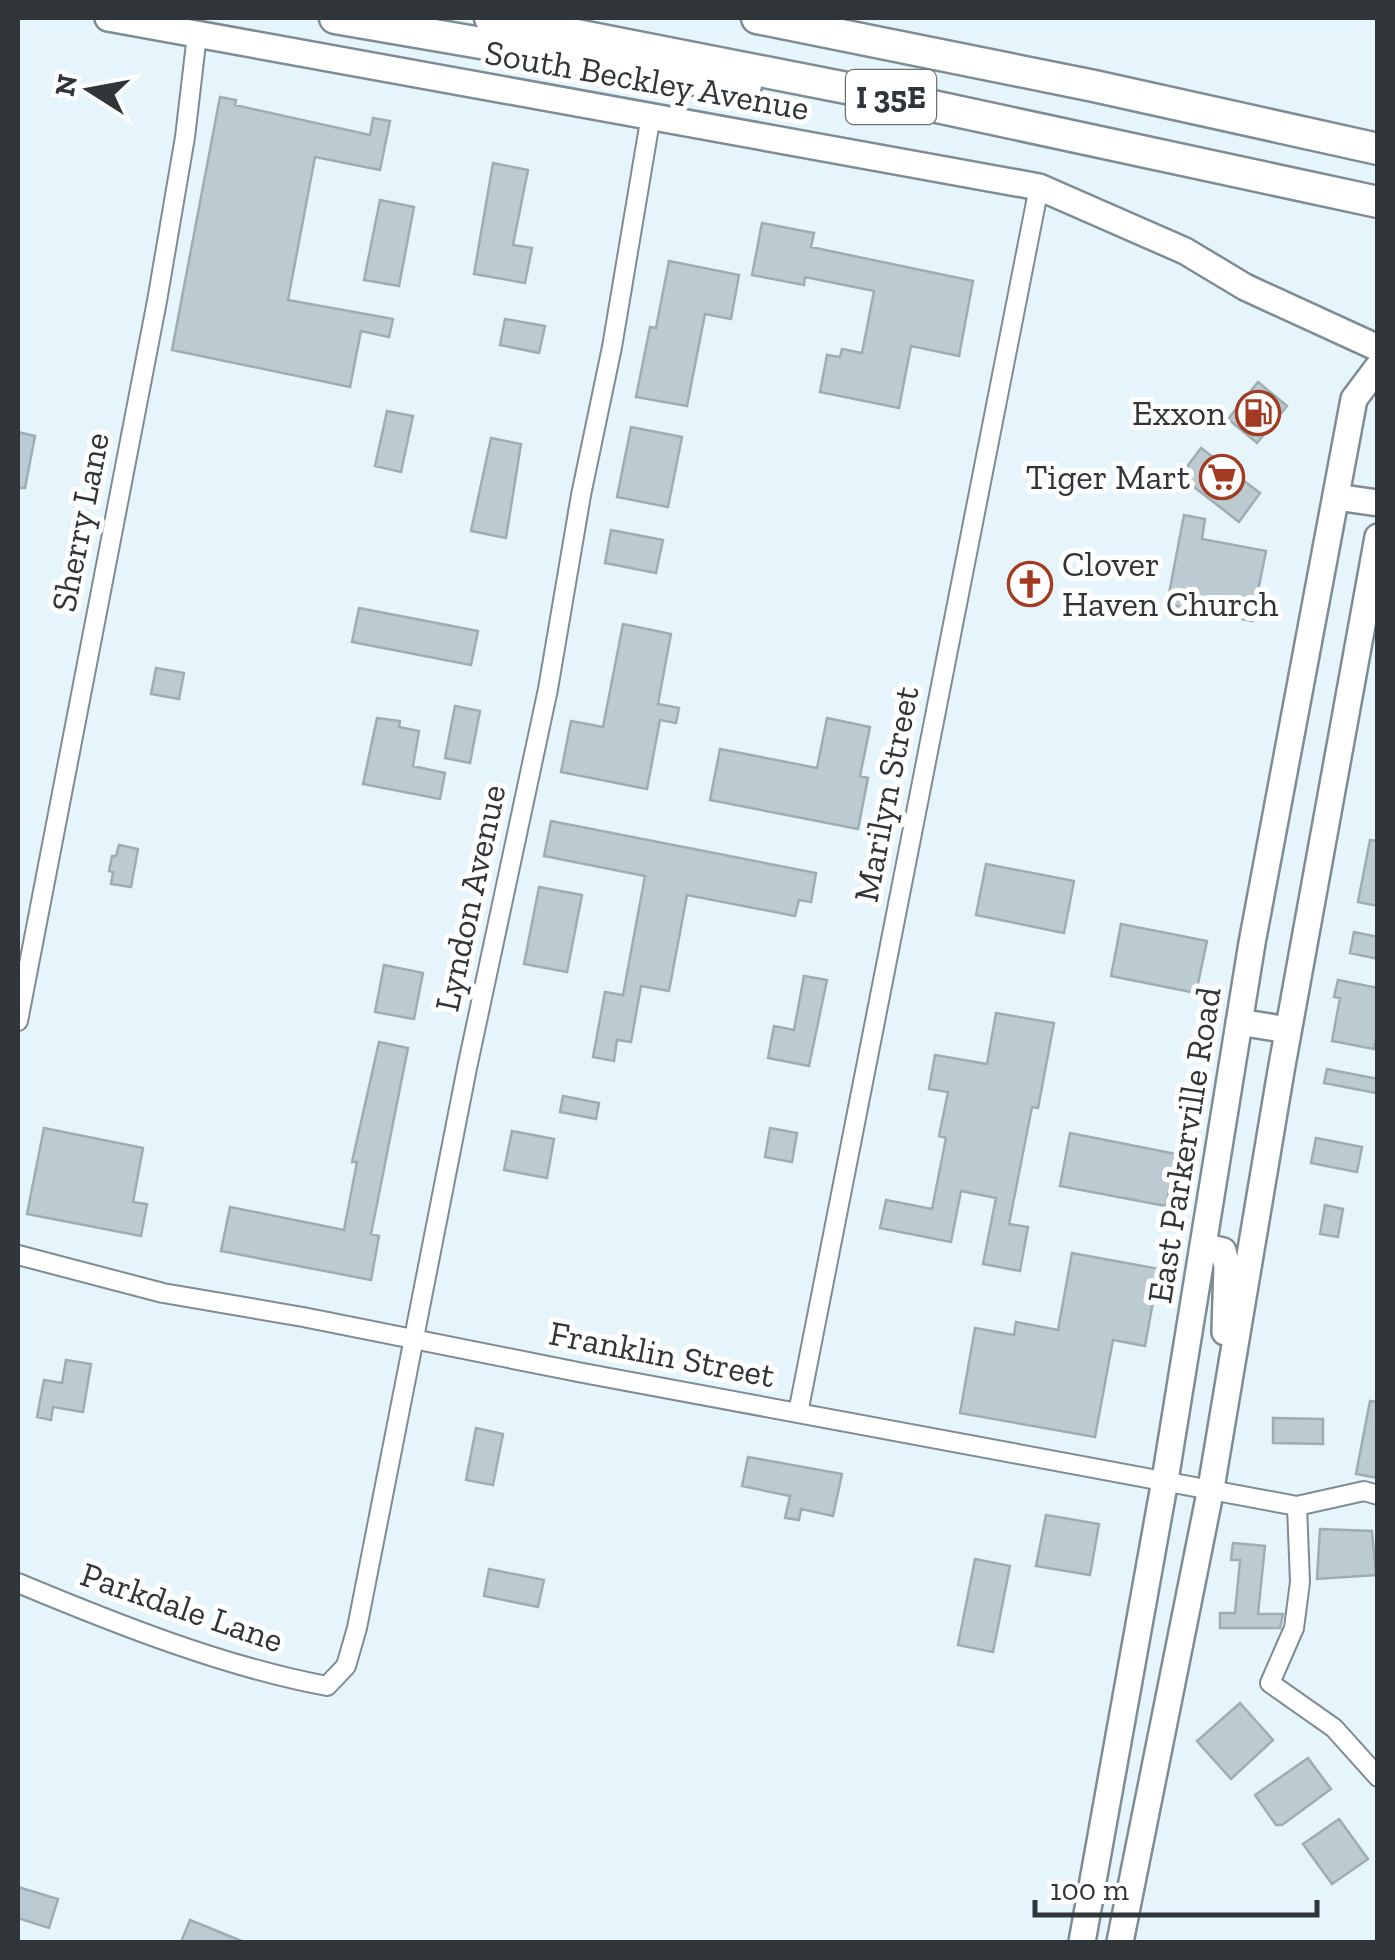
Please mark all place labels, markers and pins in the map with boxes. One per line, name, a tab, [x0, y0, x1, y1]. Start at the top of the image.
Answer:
fuel station icon: Exxon	[1235, 390, 1281, 436]
place label: Exxon	[1132, 392, 1226, 434]
supermarket icon: Tiger Mart	[1199, 454, 1245, 500]
place label: Tiger Mart	[1026, 456, 1190, 498]
place label: Clover Haven Church	[1062, 543, 1279, 625]
church icon: Clover Haven Church	[1007, 561, 1053, 607]

